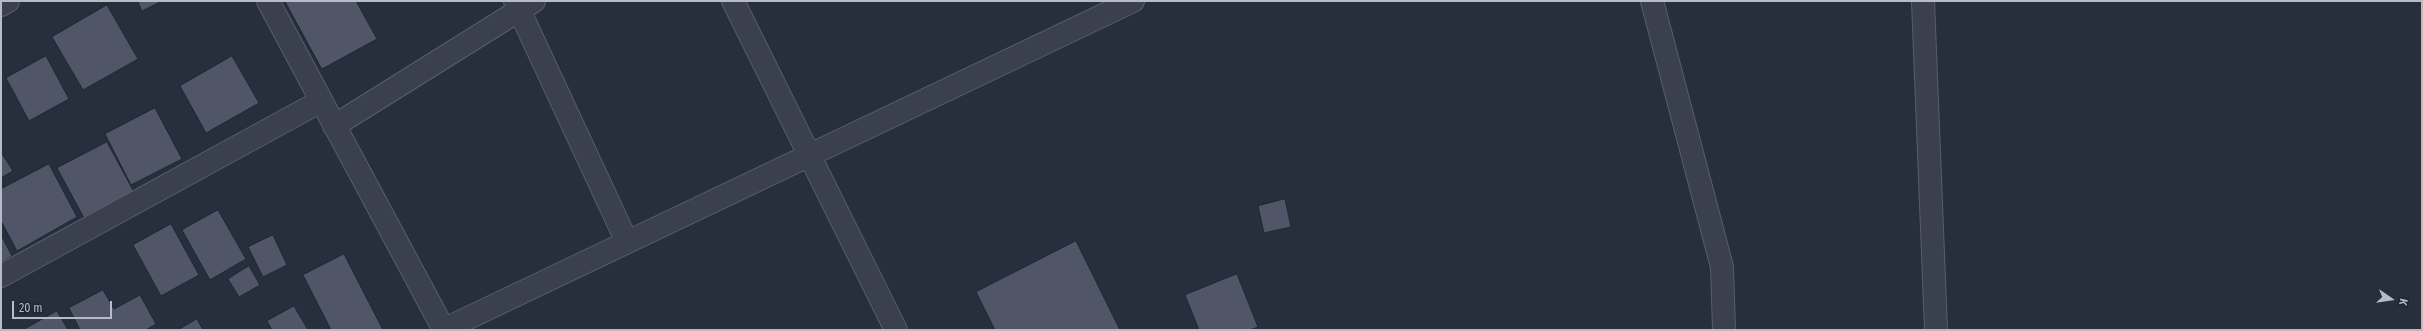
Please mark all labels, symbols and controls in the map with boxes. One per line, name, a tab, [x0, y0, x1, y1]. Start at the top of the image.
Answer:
north arrow	[2371, 279, 2411, 319]
scale bar	[14, 293, 114, 319]
text: K	[2396, 297, 2410, 306]
text: 20 m	[19, 301, 43, 315]

